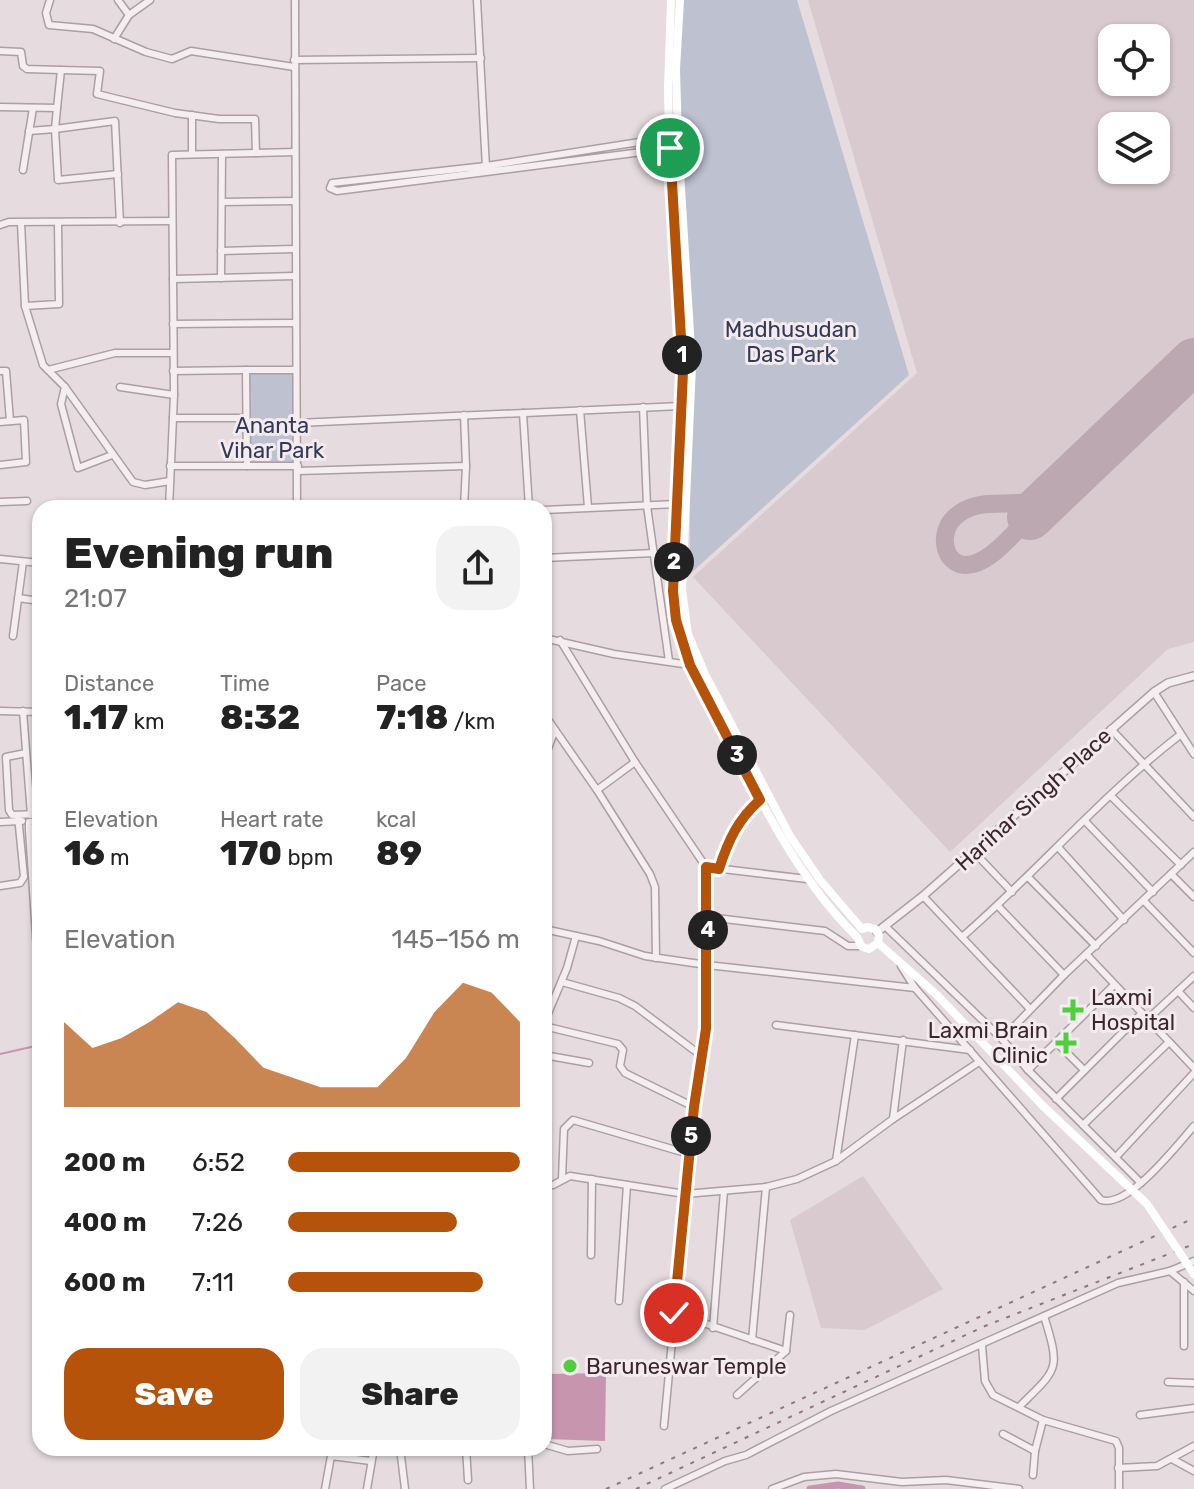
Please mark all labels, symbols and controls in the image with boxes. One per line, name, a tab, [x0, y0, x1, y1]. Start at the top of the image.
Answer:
map controls	[1098, 24, 1170, 184]
button: locate	[1098, 24, 1170, 96]
button: layers	[1098, 112, 1170, 184]
pin	[636, 114, 704, 182]
icon: arrive	[648, 126, 692, 170]
park label: Madhusudan Das Park	[725, 316, 857, 368]
pin: 1	[662, 335, 702, 375]
text: 1	[677, 341, 687, 368]
park label: Ananta Vihar Park	[220, 412, 325, 464]
button: share	[436, 526, 520, 610]
text: Evening run	[64, 527, 333, 579]
pin: 2	[654, 542, 694, 582]
text: 2	[667, 548, 681, 575]
text: 21:07	[64, 583, 127, 614]
text: Distance	[64, 670, 154, 697]
text: Time	[220, 670, 270, 697]
text: Pace	[376, 670, 427, 697]
text: 1.17	[64, 697, 128, 738]
text: 8:32	[220, 697, 300, 738]
text: 7:18	[376, 697, 448, 738]
text: km	[128, 708, 164, 735]
text: /km	[448, 708, 495, 735]
street label: Harihar Singh Place	[950, 722, 1117, 877]
pin: 3	[717, 735, 757, 775]
text: 3	[730, 741, 744, 768]
text: Elevation	[64, 806, 158, 833]
text: Heart rate	[220, 806, 324, 833]
text: kcal	[376, 806, 416, 833]
text: 16	[64, 833, 105, 874]
text: 170	[220, 833, 282, 874]
text: 89	[376, 833, 422, 874]
text: m	[105, 844, 130, 871]
text: bpm	[282, 844, 333, 871]
pin: 4	[688, 910, 728, 950]
text: 4	[700, 916, 716, 943]
text: Elevation	[64, 924, 175, 955]
text: 145–156 m	[392, 924, 520, 955]
place label: Laxmi Hospital	[1091, 984, 1175, 1036]
marker: Laxmi Hospital	[1062, 999, 1084, 1021]
place label: Laxmi Brain Clinic	[928, 1017, 1048, 1069]
marker: Laxmi Brain Clinic	[1055, 1032, 1077, 1054]
pin: 5	[671, 1116, 711, 1156]
text: 5	[684, 1122, 698, 1149]
text: 200 m	[64, 1147, 146, 1178]
text: 6:52	[192, 1147, 245, 1178]
text: 400 m	[64, 1207, 146, 1238]
text: 7:26	[192, 1207, 243, 1238]
text: 600 m	[64, 1267, 146, 1298]
text: 7:11	[192, 1267, 234, 1298]
pin	[640, 1279, 708, 1347]
icon: check	[652, 1291, 696, 1335]
button: Save	[64, 1348, 284, 1440]
button: Share	[300, 1348, 520, 1440]
place label: Baruneswar Temple	[586, 1353, 786, 1380]
marker: Baruneswar Temple	[561, 1357, 579, 1375]

